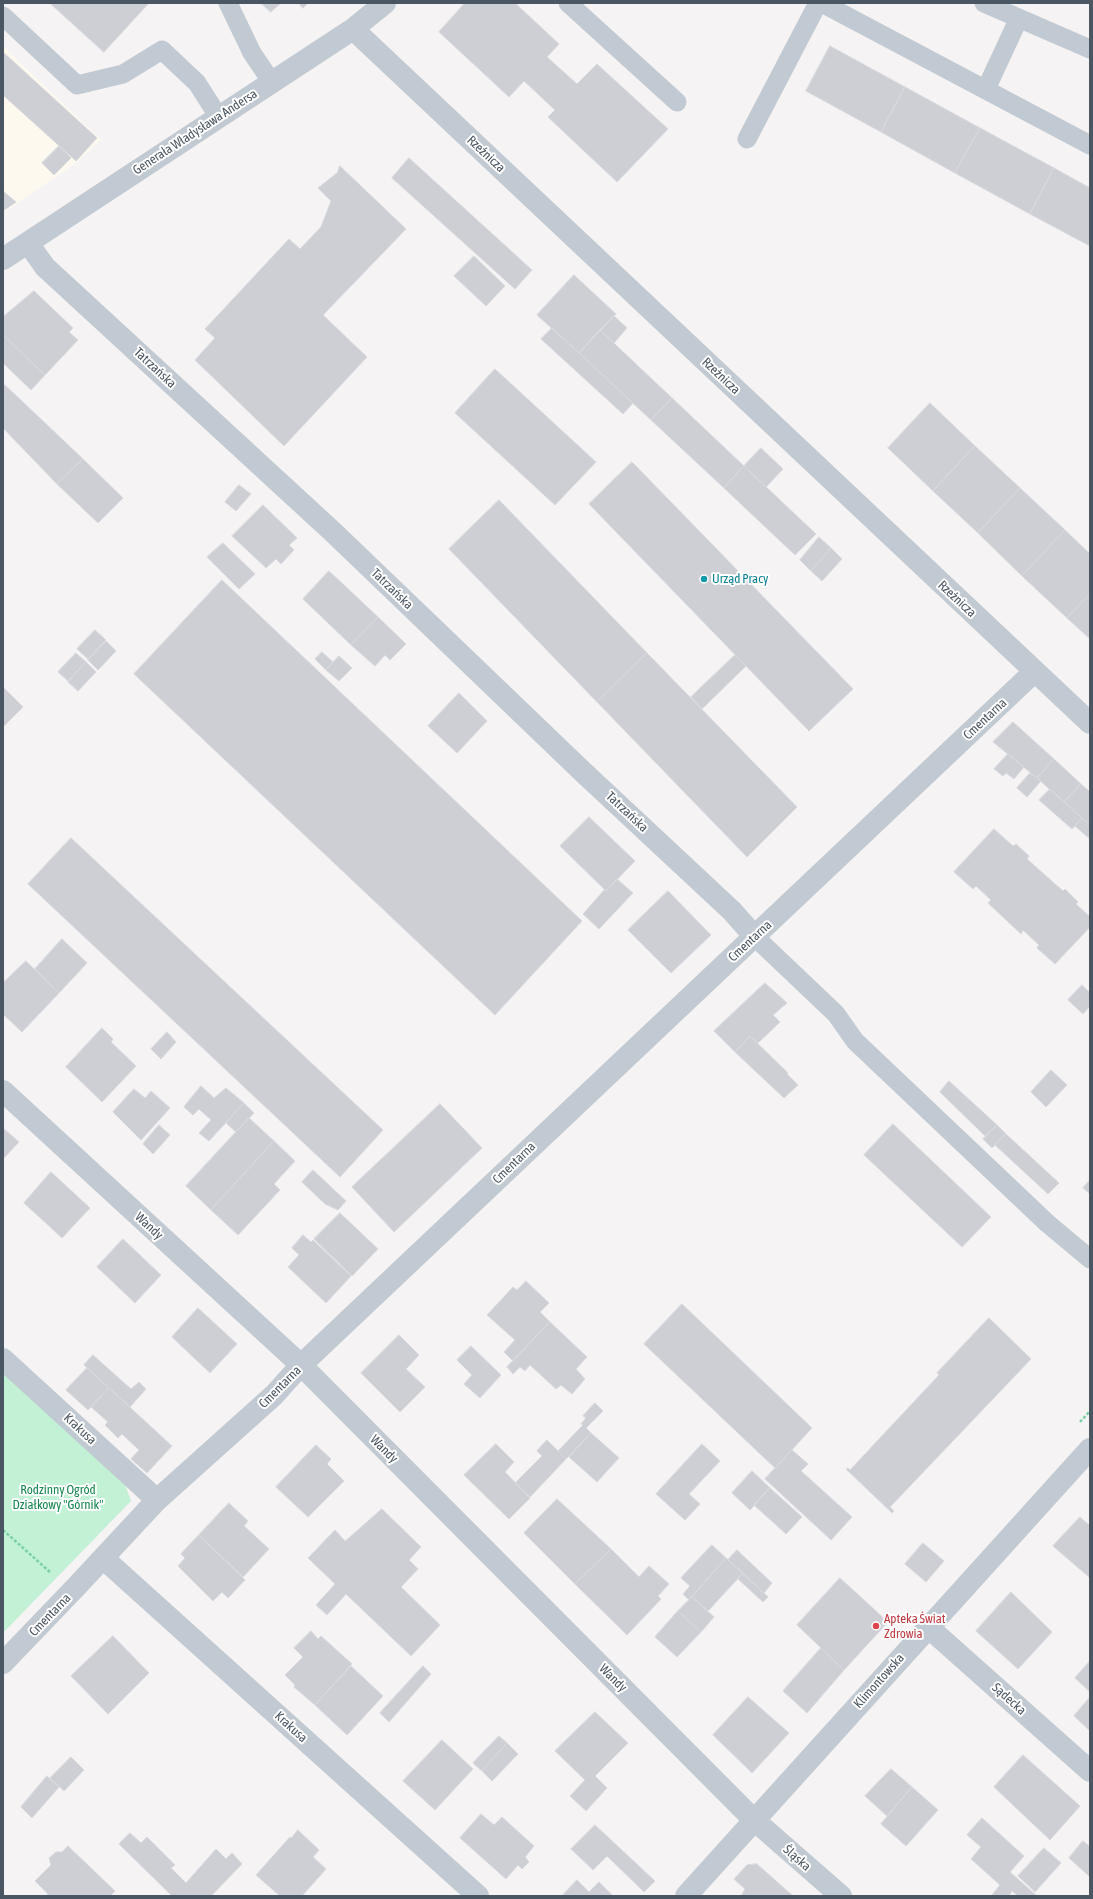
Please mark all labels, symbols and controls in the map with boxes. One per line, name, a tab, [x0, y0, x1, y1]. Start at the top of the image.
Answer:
street label: Generała Władysława Andersa	[130, 86, 260, 178]
street label: Rzeźnicza	[464, 132, 508, 176]
street label: Tatrzańska	[131, 345, 179, 391]
street label: Rzeźnicza	[699, 354, 743, 398]
street label: Tatrzańska	[368, 565, 416, 613]
place label: Urząd Pracy	[712, 571, 768, 587]
marker: Urząd Pracy	[699, 574, 709, 584]
street label: Rzeźnicza	[935, 577, 979, 621]
street label: Cmentarna	[960, 695, 1010, 743]
street label: Tatrzańska	[603, 789, 651, 835]
street label: Cmentarna	[725, 917, 775, 965]
street label: Cmentarna	[489, 1139, 539, 1187]
street label: Wandy	[132, 1209, 166, 1243]
street label: Cmentarna	[256, 1363, 304, 1411]
street label: Krakusa	[61, 1410, 99, 1448]
street label: Wandy	[367, 1432, 401, 1466]
park label: Rodzinny Ogród Działkowy "Górnik"	[12, 1482, 104, 1513]
street label: Cmentarna	[26, 1590, 74, 1640]
place label: Apteka Świat Zdrowia	[884, 1611, 945, 1642]
marker: Apteka Świat Zdrowia	[871, 1621, 881, 1631]
street label: Klimontowska	[850, 1650, 908, 1712]
street label: Wandy	[596, 1661, 630, 1695]
street label: Sądecka	[989, 1680, 1029, 1718]
street label: Krakusa	[271, 1708, 311, 1746]
street label: Śląska	[780, 1842, 814, 1874]

